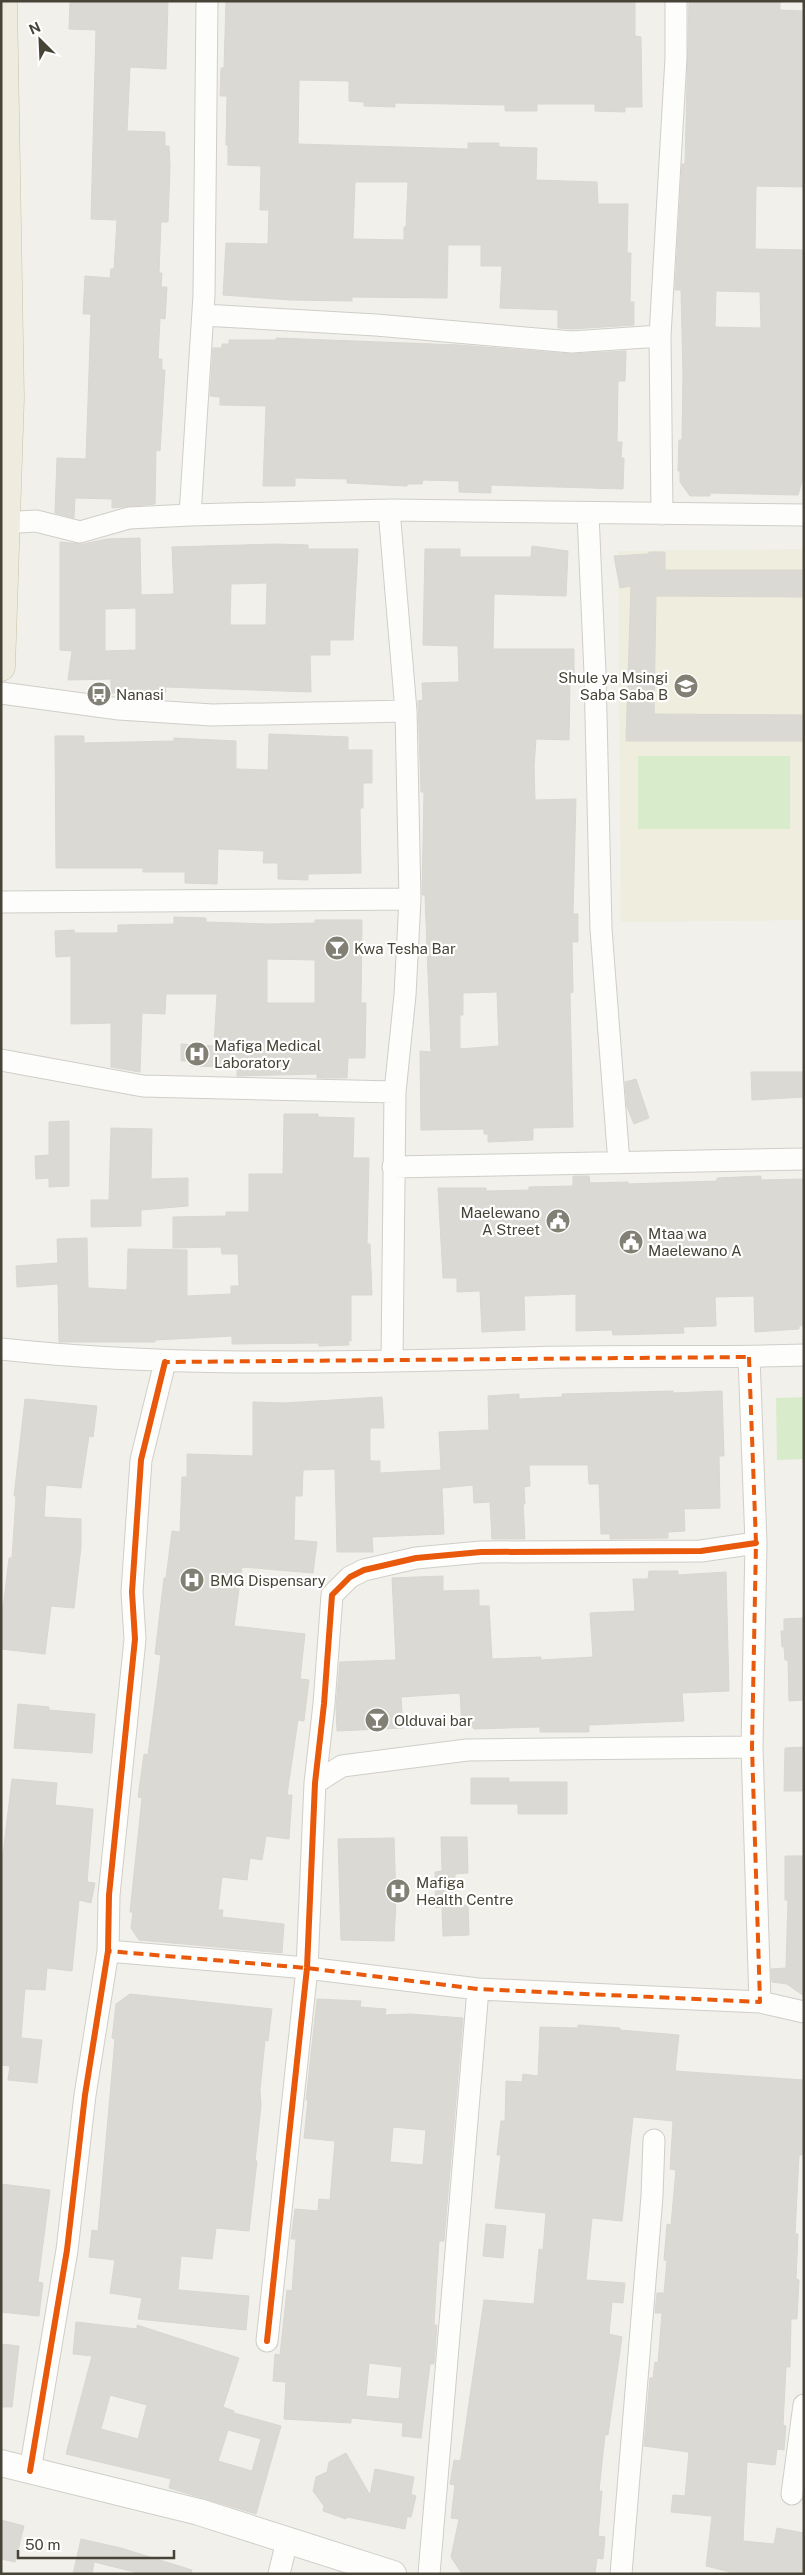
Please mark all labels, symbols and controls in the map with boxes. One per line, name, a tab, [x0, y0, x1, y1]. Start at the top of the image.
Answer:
north arrow	[15, 15, 65, 65]
text: N	[26, 19, 43, 38]
place label: Shule ya Msingi Saba Saba B	[558, 669, 668, 703]
school or university icon: Shule ya Msingi Saba Saba B	[673, 673, 699, 699]
bus stop icon: Nanasi	[86, 681, 112, 707]
place label: Nanasi	[116, 686, 164, 703]
bar icon: Kwa Tesha Bar	[324, 935, 350, 961]
place label: Kwa Tesha Bar	[354, 940, 456, 957]
place label: Mafiga Medical Laboratory	[214, 1037, 321, 1071]
hospital icon: Mafiga Medical Laboratory	[184, 1041, 210, 1067]
place label: Maelewano A Street	[460, 1204, 540, 1238]
public building icon: Maelewano A Street	[545, 1208, 571, 1234]
place label: Mtaa wa Maelewano A	[648, 1225, 742, 1259]
public building icon: Mtaa wa Maelewano A	[618, 1229, 644, 1255]
hospital icon: BMG Dispensary	[179, 1567, 205, 1593]
place label: BMG Dispensary	[210, 1572, 326, 1589]
bar icon: Olduvai bar	[364, 1707, 390, 1733]
place label: Olduvai bar	[394, 1712, 473, 1729]
place label: Mafiga Health Centre	[416, 1874, 513, 1908]
hospital icon: Mafiga Health Centre	[385, 1878, 411, 1904]
scale bar	[18, 2528, 174, 2560]
text: 50 m	[25, 2536, 60, 2553]

